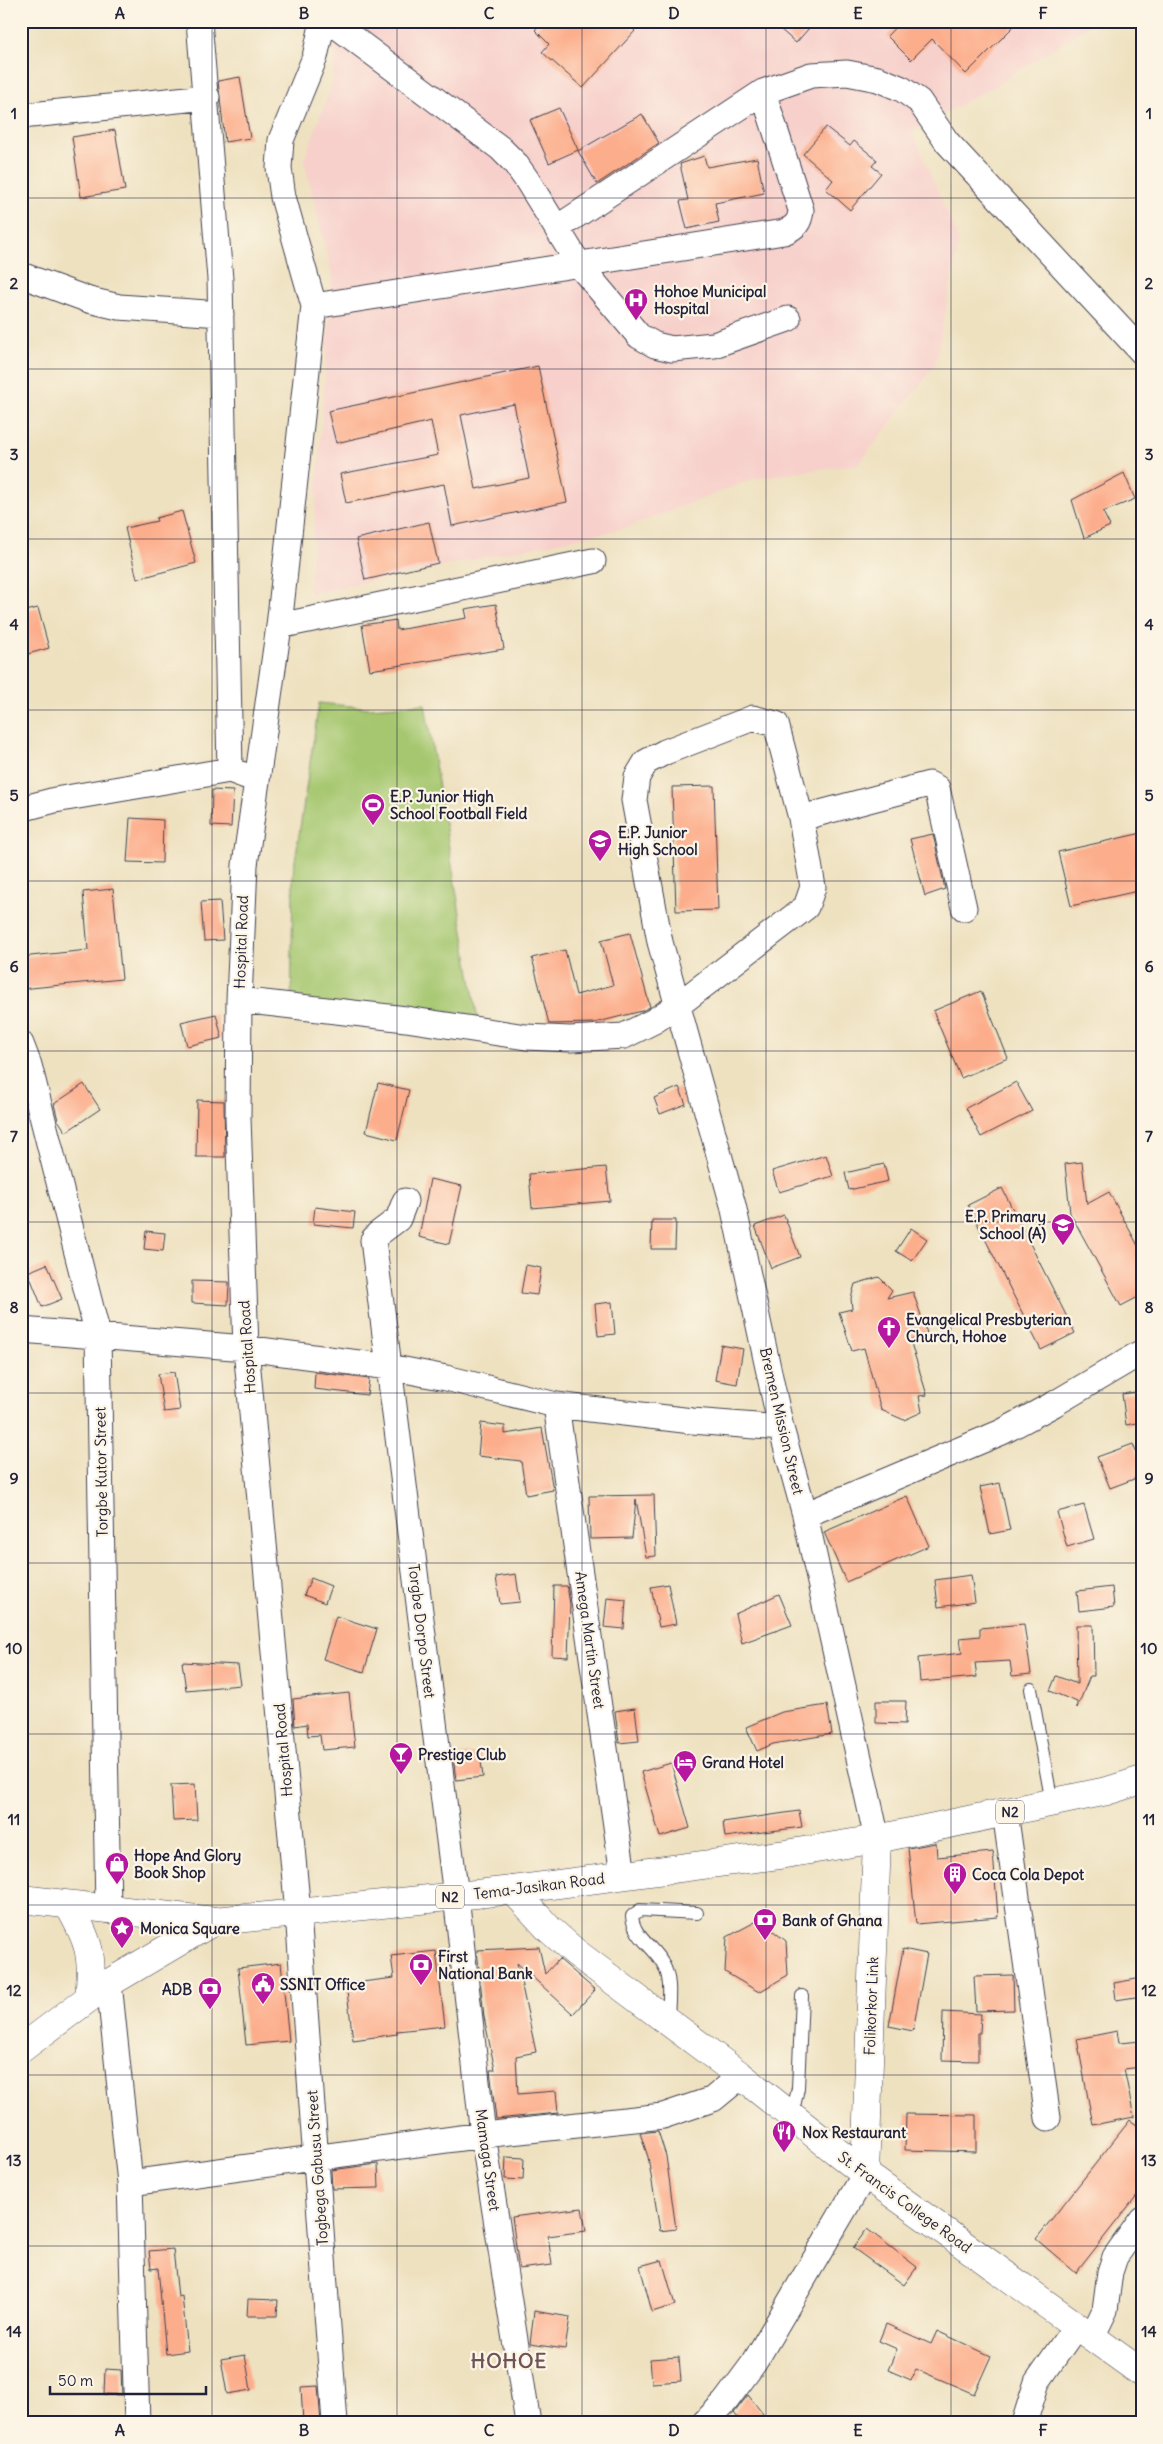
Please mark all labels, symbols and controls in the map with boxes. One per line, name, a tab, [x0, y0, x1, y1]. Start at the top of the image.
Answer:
text: A	[115, 3, 125, 23]
text: B	[299, 3, 310, 23]
text: C	[484, 3, 495, 23]
text: D	[668, 3, 680, 23]
text: E	[853, 3, 863, 23]
text: F	[1038, 3, 1048, 23]
text: 1	[11, 103, 17, 123]
text: 1	[1146, 103, 1152, 123]
text: 2	[10, 273, 19, 293]
text: 2	[1145, 273, 1154, 293]
place label: Hohoe Municipal Hospital	[654, 282, 766, 319]
hospital icon: Hohoe Municipal Hospital	[623, 287, 649, 321]
text: 3	[9, 444, 19, 464]
text: 3	[1144, 444, 1154, 464]
text: 4	[9, 614, 19, 634]
text: 4	[1144, 614, 1154, 634]
text: 5	[9, 785, 19, 805]
text: 5	[1144, 785, 1154, 805]
place label: E.P. Junior High School Football Field	[390, 787, 527, 823]
sports icon: E.P. Junior High School Football Field	[360, 792, 386, 826]
place label: E.P. Junior High School	[618, 823, 698, 860]
school or university icon: E.P. Junior High School	[587, 828, 613, 862]
street label: Hospital Road	[230, 895, 252, 989]
text: 6	[9, 956, 19, 976]
text: 6	[1144, 956, 1154, 976]
text: 7	[10, 1126, 18, 1146]
text: 7	[1145, 1126, 1153, 1146]
place label: E.P. Primary School (A)	[965, 1207, 1046, 1244]
school or university icon: E.P. Primary School (A)	[1050, 1212, 1076, 1246]
text: 8	[9, 1297, 19, 1317]
text: 8	[1144, 1297, 1154, 1317]
street label: Hospital Road	[234, 1299, 260, 1394]
place label: Evangelical Presbyterian Church, Hohoe	[906, 1310, 1072, 1346]
church icon: Evangelical Presbyterian Church, Hohoe	[876, 1315, 902, 1349]
street label: Bremen Mission Street	[756, 1346, 808, 1496]
street label: Torgbe Kutor Street	[90, 1407, 112, 1537]
text: 9	[9, 1468, 19, 1488]
text: 9	[1144, 1468, 1154, 1488]
street label: Torgbe Dorpo Street	[404, 1563, 440, 1699]
street label: Amega Martin Street	[571, 1570, 609, 1710]
text: 10	[6, 1638, 22, 1658]
text: 10	[1141, 1638, 1157, 1658]
street label: Hospital Road	[269, 1702, 297, 1797]
bar icon: Prestige Club	[388, 1741, 414, 1775]
place label: Prestige Club	[418, 1745, 506, 1765]
hotel icon: Grand Hotel	[672, 1749, 698, 1783]
place label: Grand Hotel	[702, 1753, 784, 1772]
road number: N2	[996, 1800, 1024, 1824]
text: 11	[8, 1809, 20, 1829]
text: 11	[1143, 1809, 1155, 1829]
place label: Hope And Glory Book Shop	[134, 1846, 241, 1883]
shop icon: Hope And Glory Book Shop	[104, 1851, 130, 1885]
building icon: Coca Cola Depot	[942, 1861, 968, 1895]
place label: Coca Cola Depot	[972, 1865, 1085, 1885]
street label: Tema-Jasikan Road	[472, 1869, 606, 1903]
road number: N2	[436, 1885, 464, 1908]
bank icon: Bank of Ghana	[752, 1907, 778, 1941]
place label: Bank of Ghana	[782, 1911, 883, 1930]
place icon: Monica Square	[109, 1915, 135, 1949]
place label: Monica Square	[140, 1919, 240, 1939]
place label: First National Bank	[438, 1947, 533, 1983]
bank icon: First National Bank	[408, 1952, 434, 1986]
street label: Folikorkor Link	[860, 1956, 882, 2056]
public building icon: SSNIT Office	[250, 1971, 276, 2005]
place label: SSNIT Office	[280, 1975, 365, 1994]
bank icon: ADB	[197, 1976, 223, 2010]
text: 12	[6, 1980, 22, 2000]
place label: ADB	[162, 1980, 192, 1999]
text: 12	[1141, 1980, 1157, 2000]
street label: Togbega Gabusu Street	[302, 2089, 332, 2247]
street label: Mamaga Street	[471, 2108, 505, 2212]
restaurant icon: Nox Restaurant	[771, 2119, 797, 2153]
place label: Nox Restaurant	[802, 2123, 907, 2142]
street label: St. Francis College Road	[835, 2147, 976, 2257]
text: 13	[6, 2150, 22, 2170]
text: 13	[1141, 2150, 1157, 2170]
text: 14	[6, 2321, 22, 2341]
text: 14	[1141, 2321, 1157, 2341]
district label: HOHOE	[471, 2348, 547, 2373]
scale bar	[50, 2364, 206, 2396]
text: 50 m	[58, 2371, 93, 2390]
text: A	[115, 2420, 125, 2440]
text: B	[299, 2420, 310, 2440]
text: C	[484, 2420, 495, 2440]
text: D	[668, 2420, 680, 2440]
text: E	[853, 2420, 863, 2440]
text: F	[1038, 2420, 1048, 2440]

